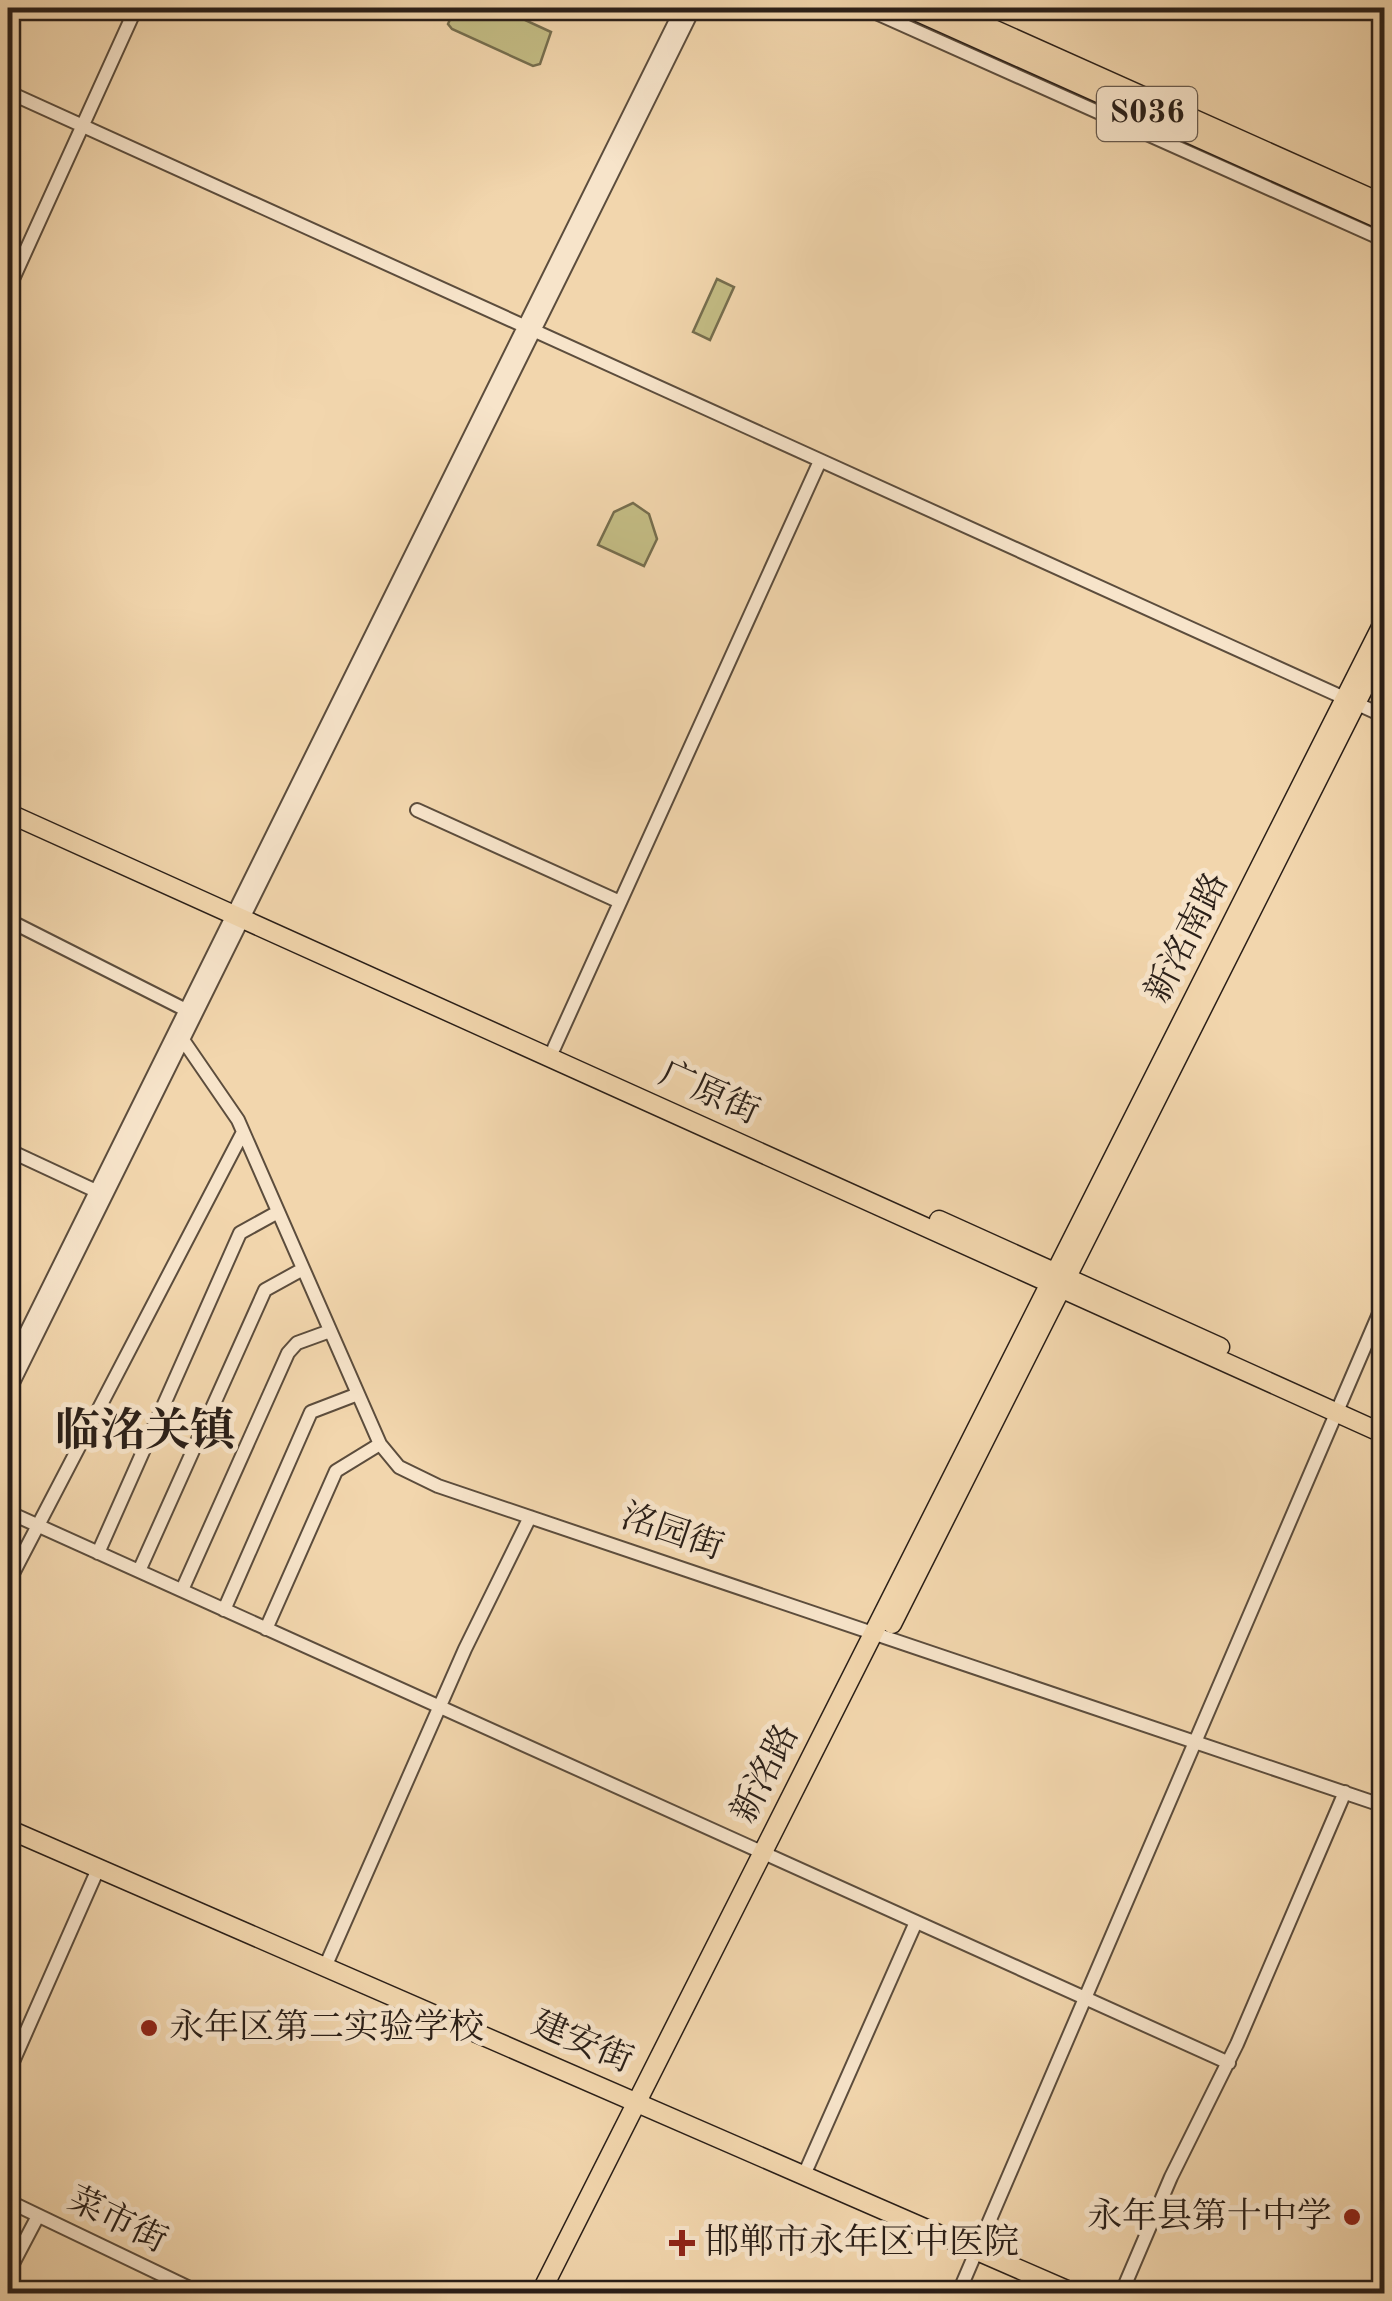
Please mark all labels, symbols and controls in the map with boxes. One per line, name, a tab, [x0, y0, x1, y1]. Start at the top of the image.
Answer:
road number: S036	[1097, 87, 1197, 141]
street label: 新洺南路	[1138, 866, 1235, 1008]
street label: 广原街	[654, 1054, 765, 1131]
district label: 临洺关镇	[55, 1406, 235, 1456]
street label: 洺园街	[617, 1497, 728, 1567]
street label: 新洺路	[724, 1718, 805, 1829]
street label: 建安街	[527, 2004, 638, 2080]
place label: 永年区第二实验学校	[169, 2008, 484, 2046]
marker: 永年区第二实验学校	[138, 2017, 160, 2039]
street label: 菜市街	[62, 2180, 173, 2260]
place label: 永年县第十中学	[1087, 2197, 1332, 2235]
marker: 永年县第十中学	[1341, 2206, 1363, 2228]
place label: 邯郸市永年区中医院	[704, 2223, 1019, 2261]
marker: 邯郸市永年区中医院	[669, 2230, 695, 2256]

